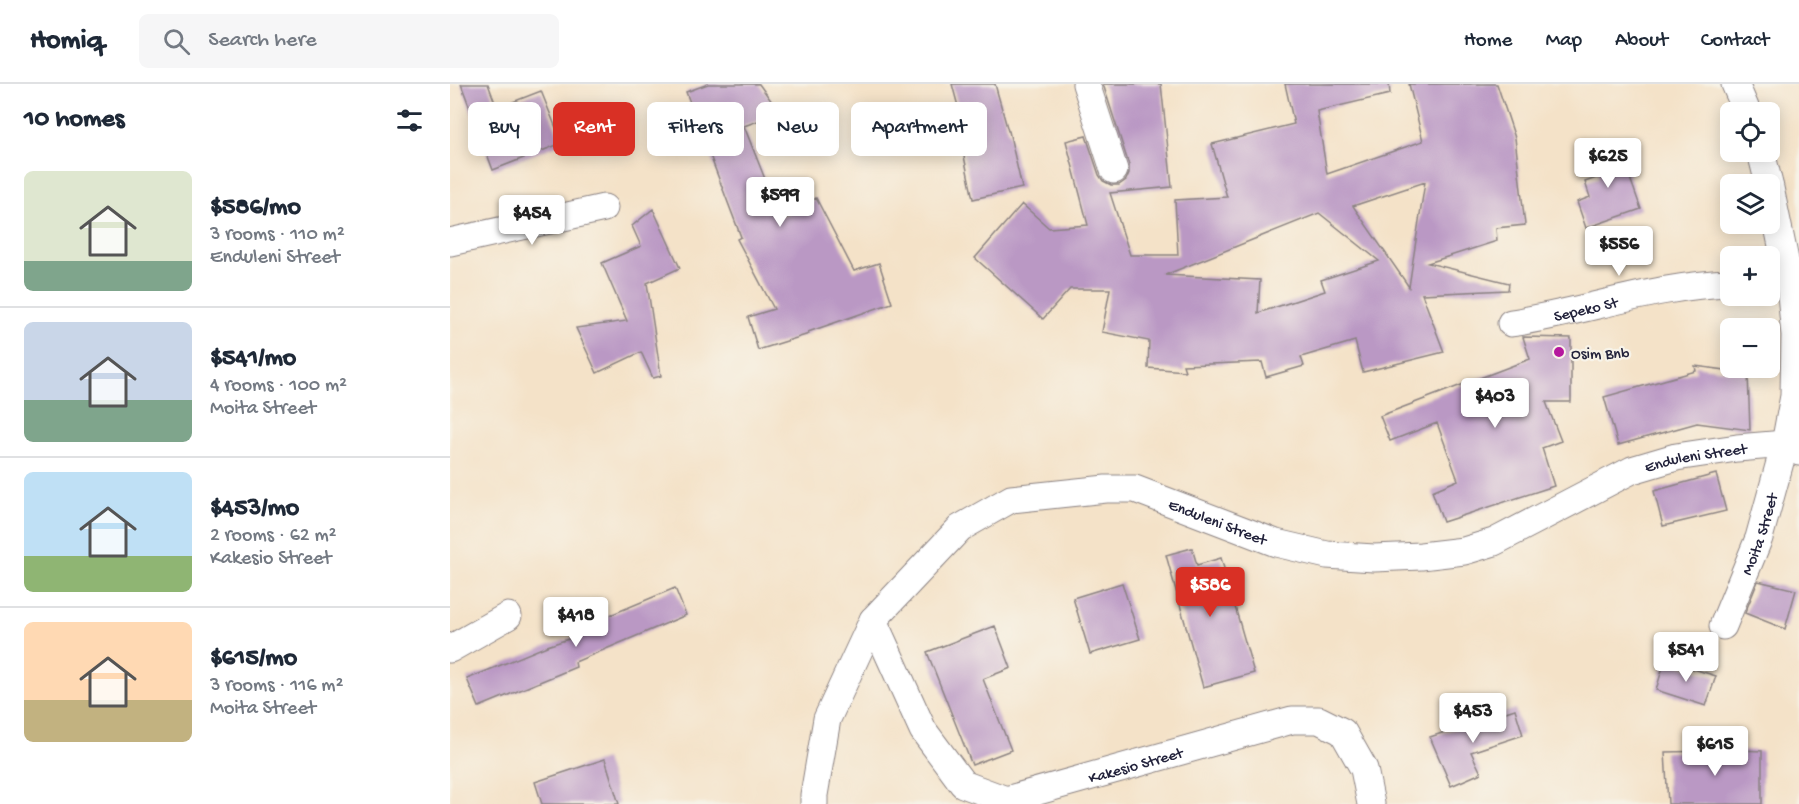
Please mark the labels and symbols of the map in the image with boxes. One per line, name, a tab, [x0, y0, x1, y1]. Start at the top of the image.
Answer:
pin: $625	[1572, 138, 1644, 189]
pin: $599	[744, 177, 816, 228]
pin: $454	[496, 195, 568, 246]
pin: $556	[1583, 226, 1655, 277]
street label: Sepeko St	[1552, 294, 1622, 328]
marker: Osim Bnb	[1552, 345, 1566, 359]
place label: Osim Bnb	[1571, 346, 1630, 365]
pin: $403	[1459, 378, 1531, 429]
street label: Enduleni Street	[1643, 441, 1749, 479]
street label: Moita Street	[1739, 490, 1784, 579]
street label: Enduleni Street	[1165, 497, 1270, 552]
pin: $586	[1174, 567, 1246, 618]
pin: $418	[540, 597, 612, 648]
pin: $541	[1650, 632, 1722, 683]
pin: $453	[1437, 693, 1509, 744]
pin: $615	[1679, 726, 1751, 777]
street label: Kakesio Street	[1087, 745, 1187, 789]

